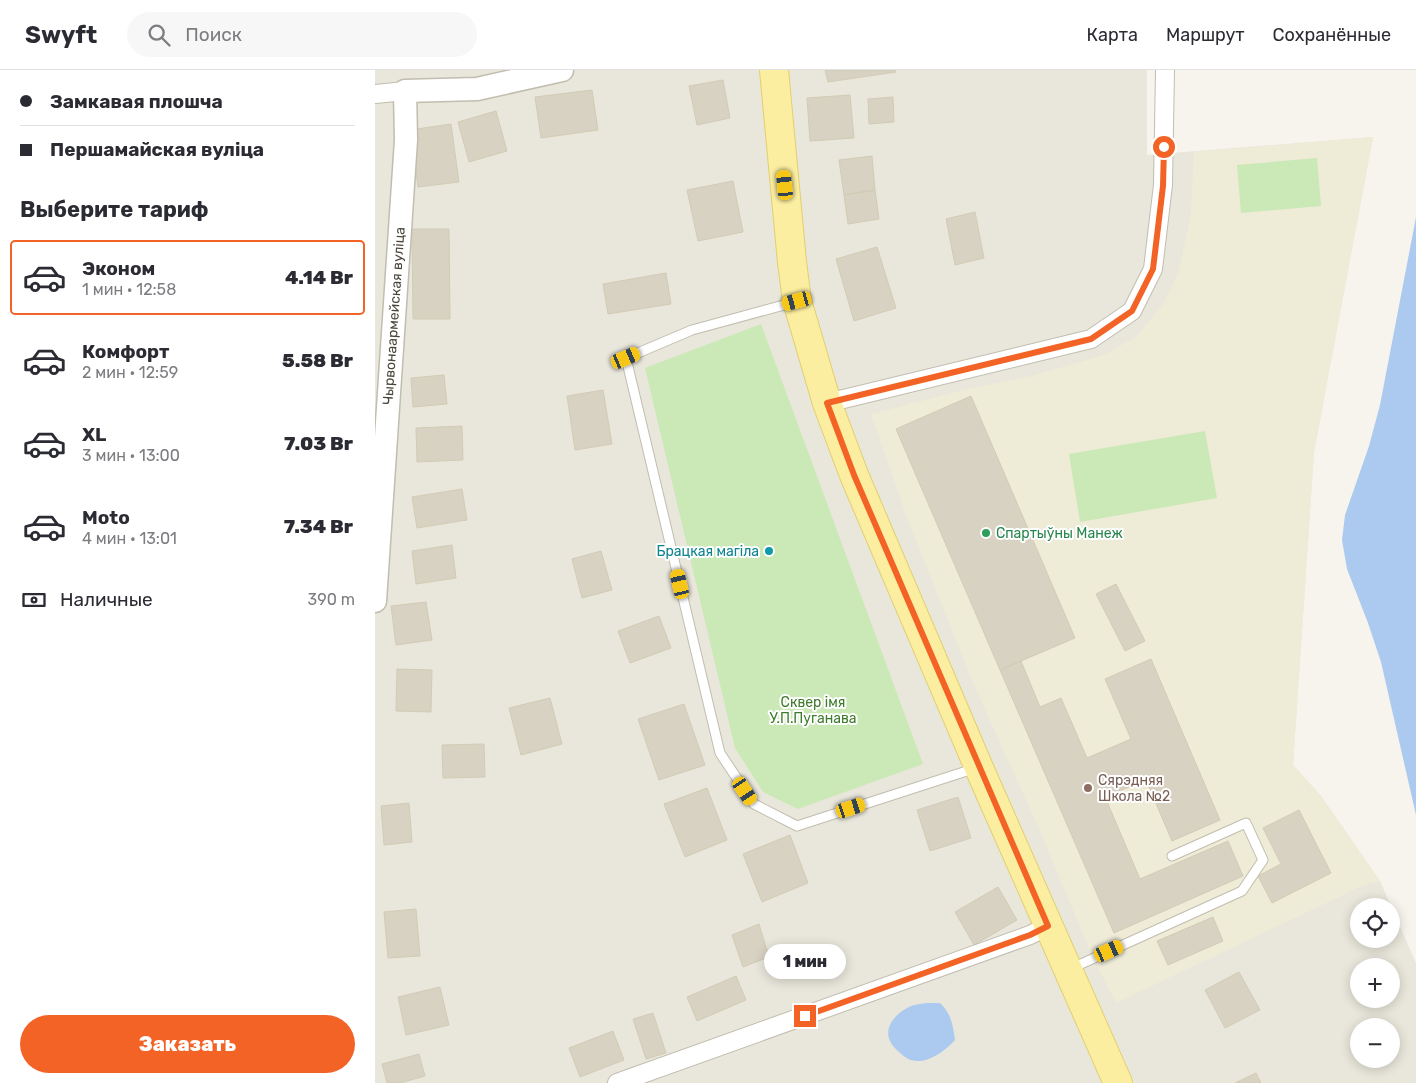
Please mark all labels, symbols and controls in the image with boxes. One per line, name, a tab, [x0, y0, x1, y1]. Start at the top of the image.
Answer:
search box	[127, 12, 477, 57]
text: Swyft	[25, 21, 97, 49]
icon: search	[145, 21, 173, 49]
text: Поиск	[185, 23, 242, 46]
text: Карта	[1087, 24, 1138, 46]
text: Маршрут	[1166, 24, 1245, 46]
text: Сохранённые	[1273, 24, 1391, 46]
text: Замкавая плошча	[50, 90, 223, 113]
route start	[1153, 136, 1175, 158]
text: Першамайская вуліца	[50, 138, 264, 161]
car	[775, 169, 794, 201]
text: Выберите тариф	[20, 196, 209, 223]
street label: Чырвонаармейская вуліца	[379, 226, 409, 406]
icon: car	[22, 255, 67, 300]
text: Эконом	[82, 257, 155, 280]
text: 4.14 Br	[285, 266, 353, 289]
text: 1 мин · 12:58	[82, 280, 176, 299]
car	[780, 290, 813, 312]
icon: car	[22, 338, 67, 383]
text: Комфорт	[82, 340, 169, 363]
car	[609, 345, 642, 371]
text: 5.58 Br	[282, 349, 353, 372]
text: 2 мин · 12:59	[82, 363, 178, 382]
icon: car	[22, 421, 67, 466]
text: XL	[82, 423, 106, 446]
text: 7.03 Br	[284, 432, 353, 455]
text: 3 мин · 13:00	[82, 446, 180, 465]
icon: car	[22, 504, 67, 549]
text: Moto	[82, 506, 130, 529]
text: 7.34 Br	[284, 515, 353, 538]
place label: Спартыўны Манеж	[996, 525, 1123, 542]
marker: Спартыўны Манеж	[980, 527, 992, 539]
text: 4 мин · 13:01	[82, 529, 177, 548]
place label: Брацкая магіла	[656, 543, 759, 560]
marker: Брацкая магіла	[763, 545, 775, 557]
car	[669, 568, 690, 600]
icon: cash	[20, 586, 48, 614]
text: Наличные	[60, 588, 153, 611]
text: 390 m	[308, 590, 355, 609]
park label: Сквер імя У.П.Пуганава	[769, 694, 857, 727]
place label: Сярэдняя Школа №2	[1098, 772, 1170, 805]
car	[730, 774, 759, 808]
marker: Сярэдняя Школа №2	[1082, 782, 1094, 794]
car	[834, 796, 867, 820]
map controls	[1350, 898, 1400, 1068]
button: locate	[1350, 898, 1400, 948]
car	[1092, 938, 1125, 964]
callout: 1 мин	[764, 944, 846, 978]
text: 1 мин	[783, 952, 827, 971]
button: +	[1350, 958, 1400, 1008]
route end	[794, 1005, 816, 1027]
button: Заказать	[20, 1015, 355, 1073]
button: −	[1350, 1018, 1400, 1068]

